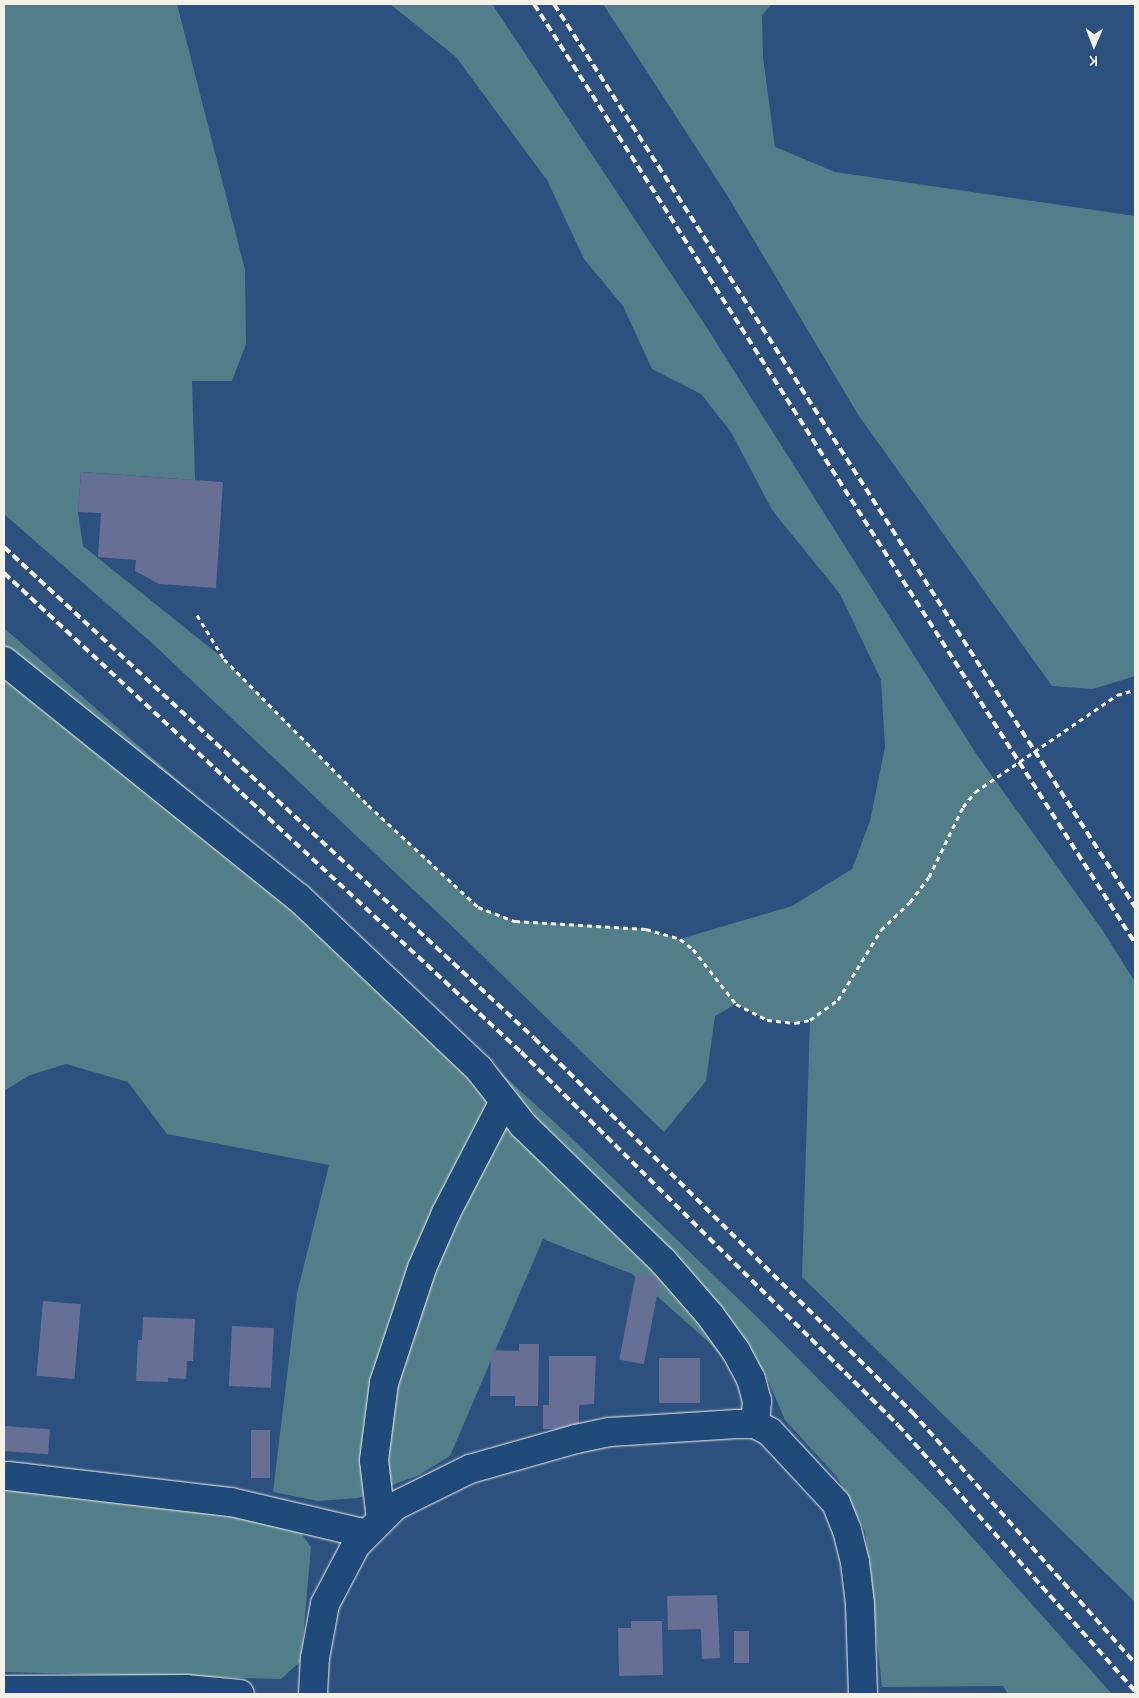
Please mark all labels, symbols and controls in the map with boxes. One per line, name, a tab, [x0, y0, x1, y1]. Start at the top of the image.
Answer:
north arrow	[1069, 20, 1119, 70]
text: K	[1089, 52, 1098, 69]

